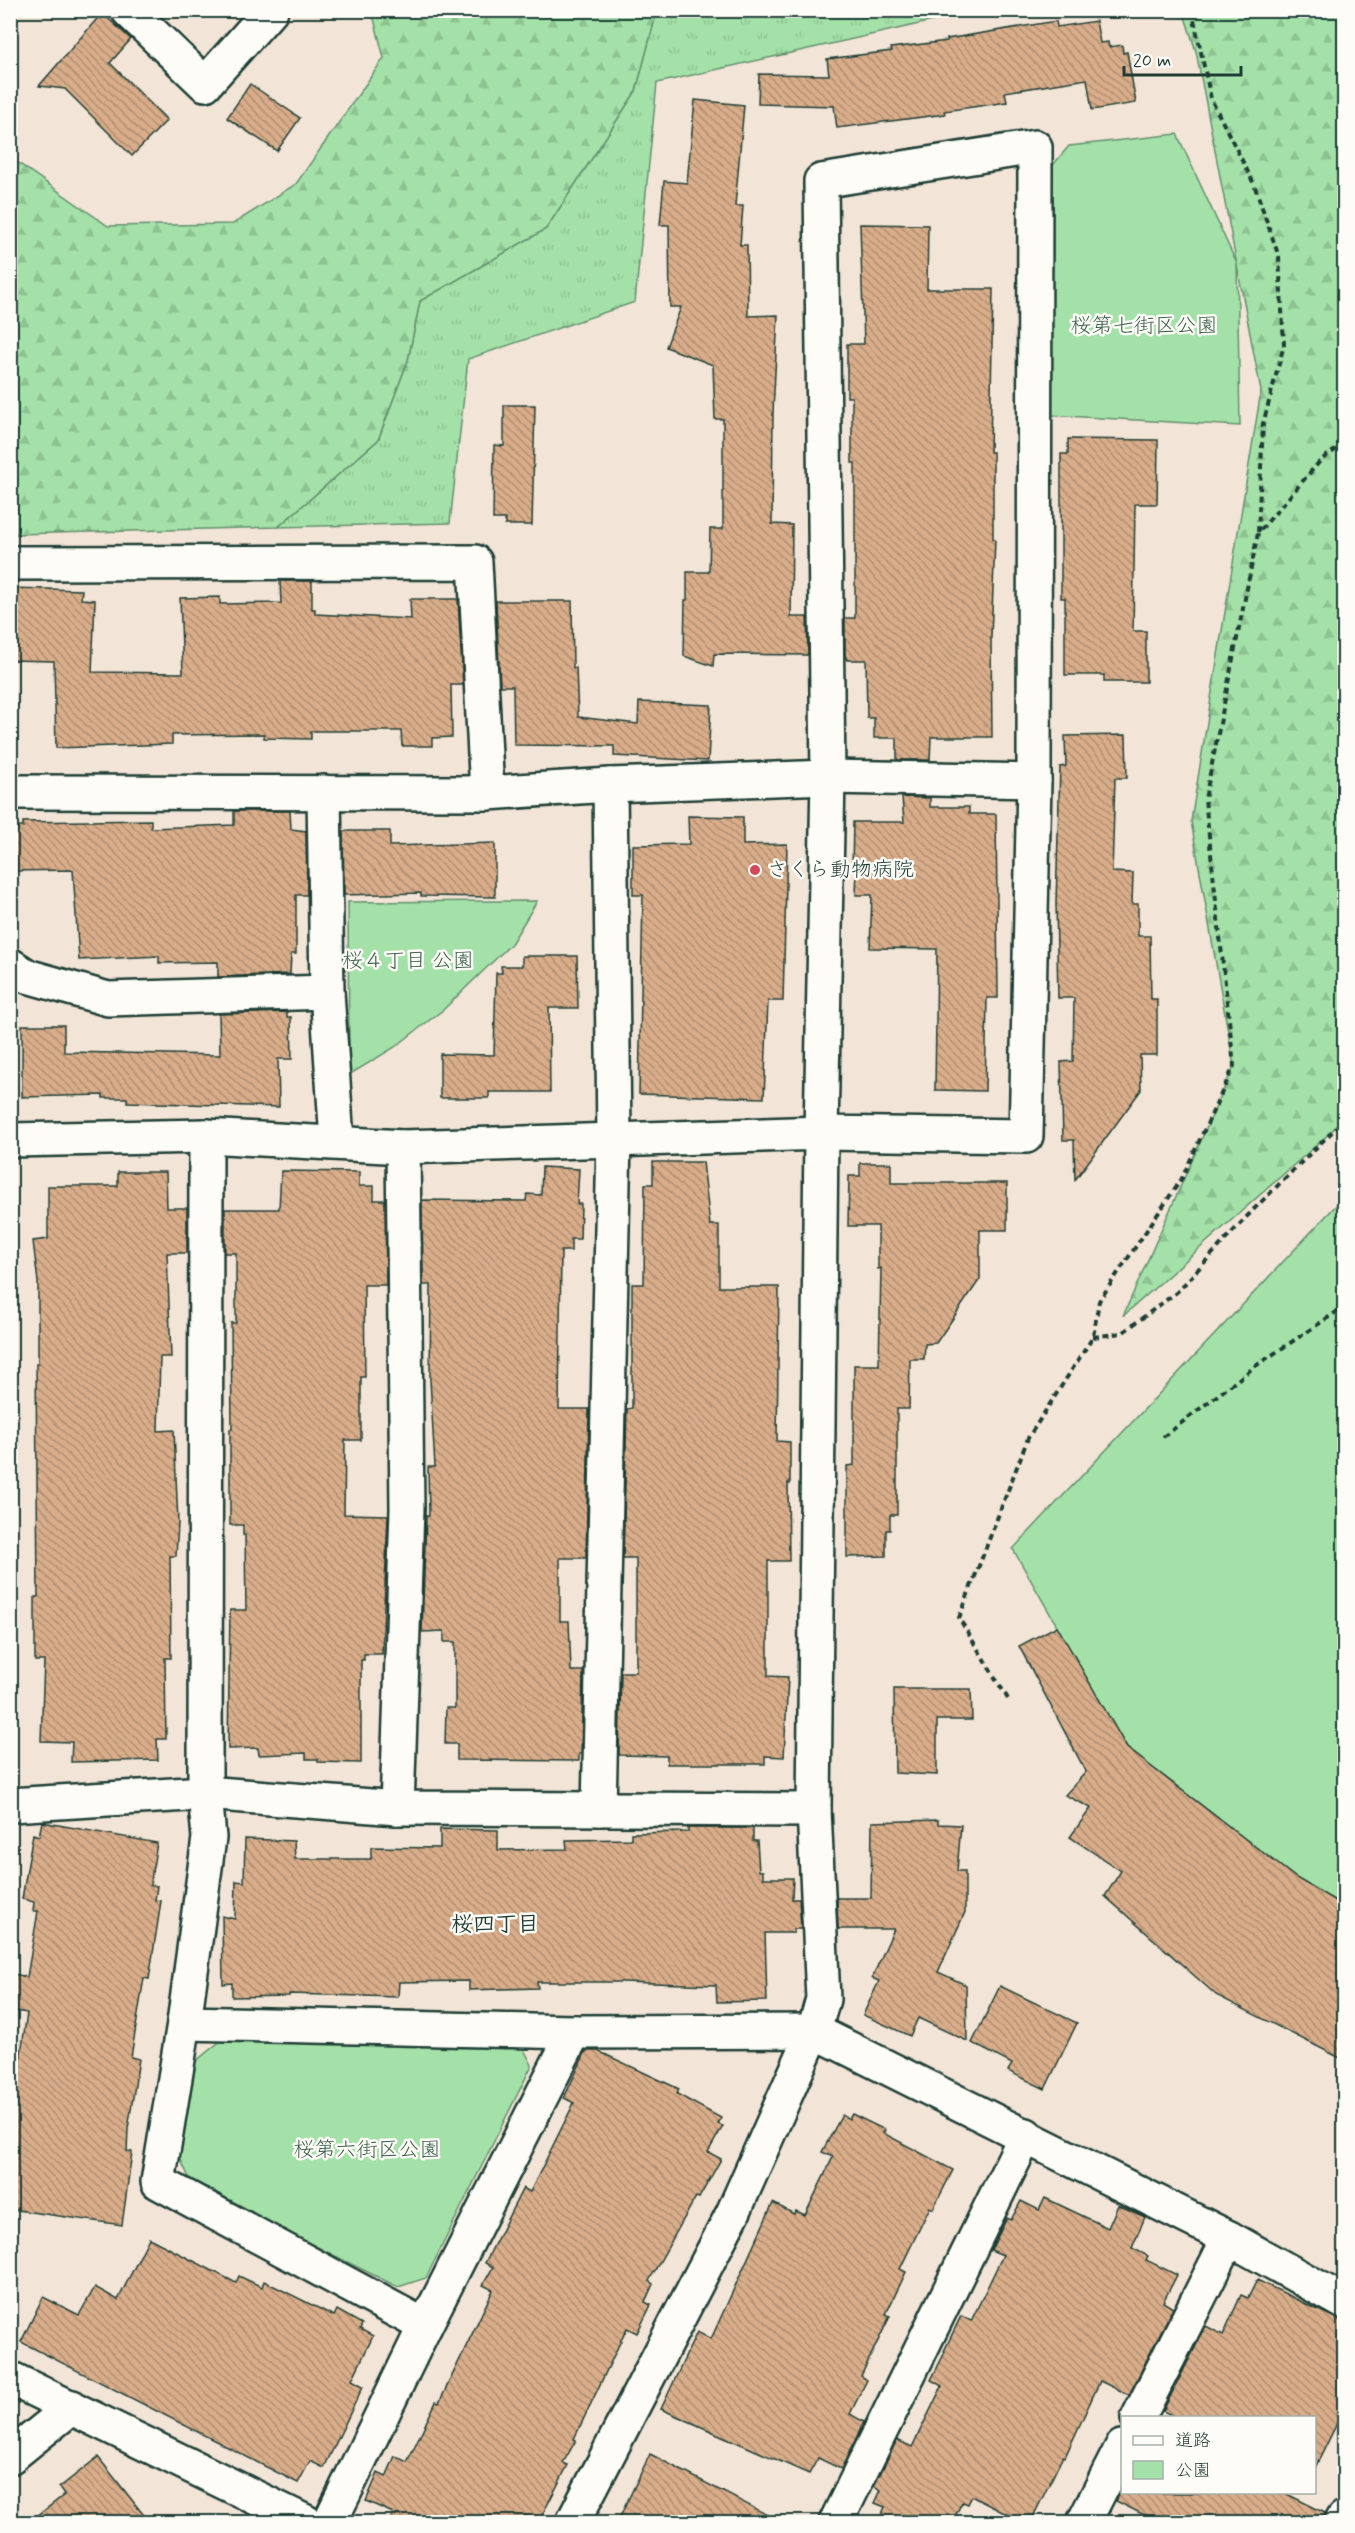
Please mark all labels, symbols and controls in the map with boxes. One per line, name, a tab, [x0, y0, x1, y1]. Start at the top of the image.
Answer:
scale bar	[1124, 39, 1241, 77]
text: 20 m	[1133, 49, 1171, 73]
park label: 桜第七街区公園	[1071, 312, 1218, 340]
place label: さくら動物病院	[767, 856, 914, 884]
marker: さくら動物病院	[748, 863, 762, 877]
park label: 桜４丁目 公園	[342, 947, 474, 975]
district label: 桜四丁目	[451, 1911, 539, 1939]
park label: 桜第六街区公園	[294, 2136, 441, 2164]
legend	[1121, 2416, 1316, 2494]
text: 道路	[1175, 2429, 1211, 2453]
text: 公園	[1175, 2459, 1211, 2483]

